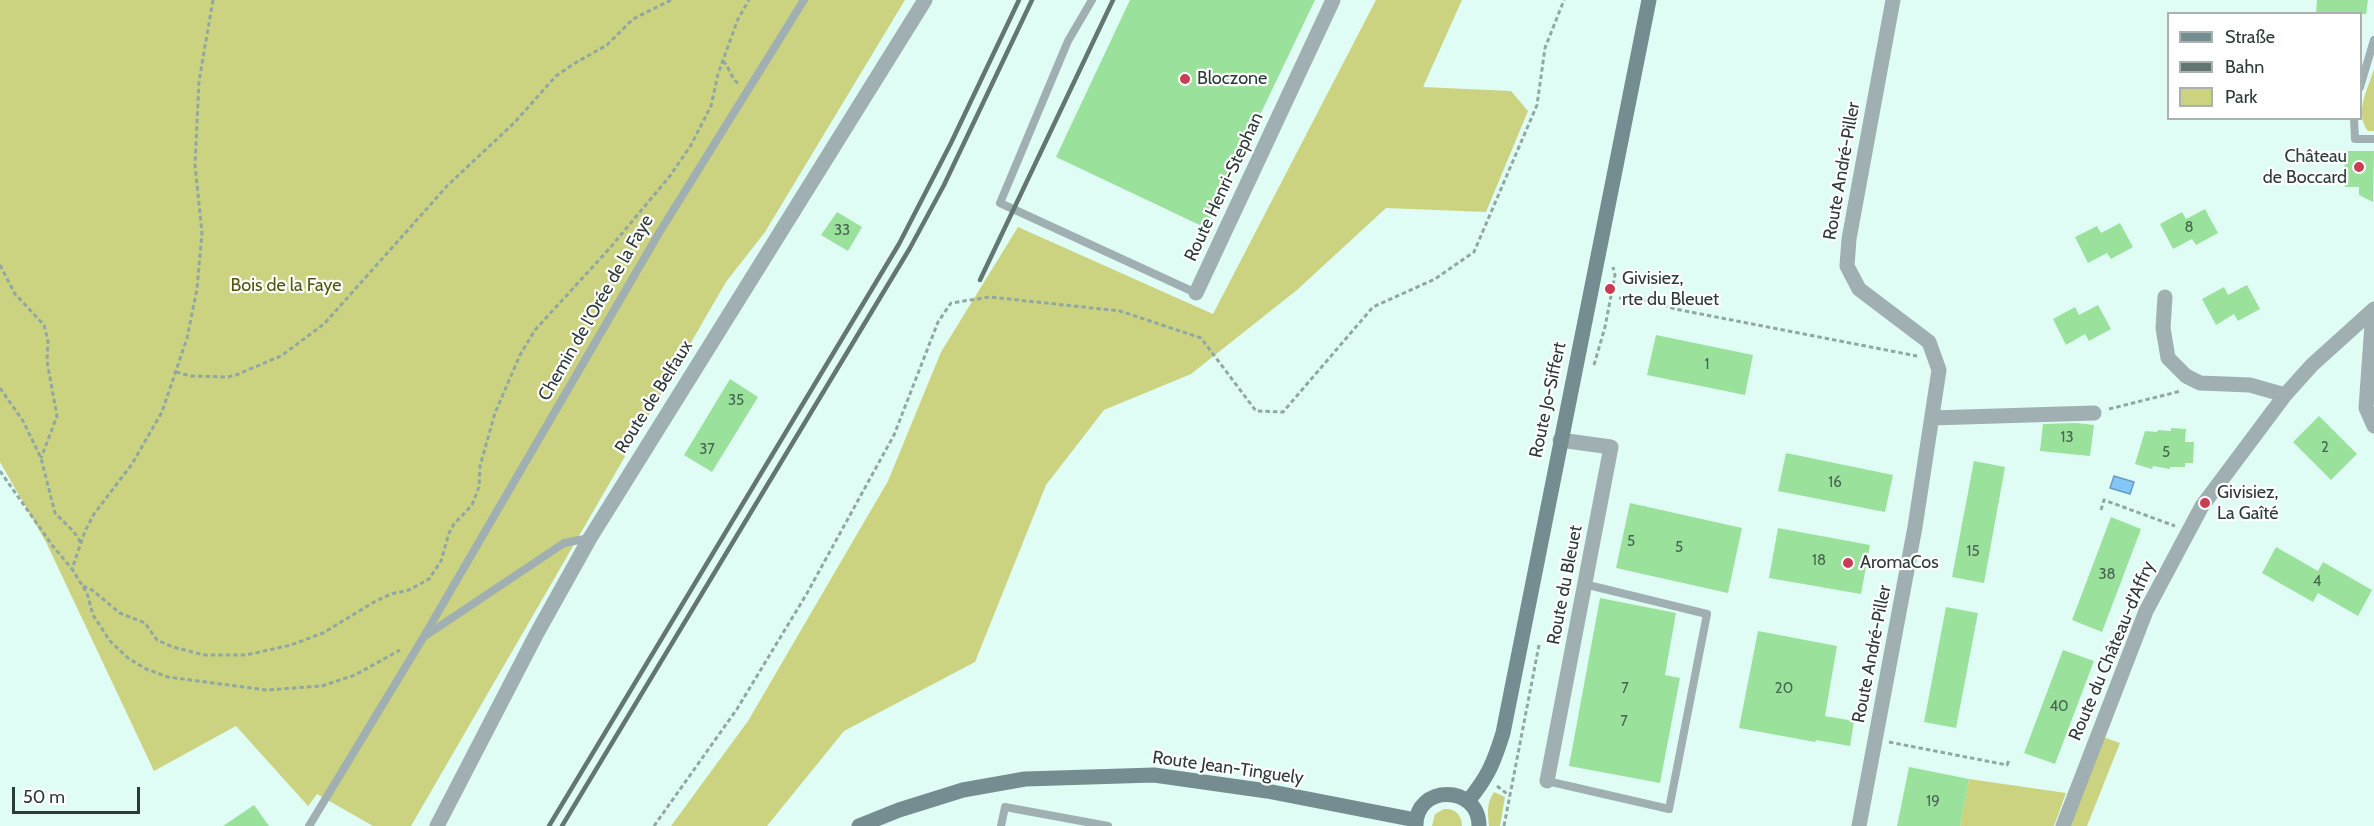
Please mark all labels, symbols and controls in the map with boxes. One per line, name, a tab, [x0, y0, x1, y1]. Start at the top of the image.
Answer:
legend	[2167, 12, 2362, 120]
text: Straße	[2225, 26, 2275, 48]
text: Bahn	[2225, 56, 2264, 78]
place label: Bloczone	[1197, 68, 1267, 90]
marker: Bloczone	[1178, 72, 1192, 86]
text: Park	[2225, 86, 2257, 108]
street label: Route André-Piller	[1819, 100, 1865, 242]
street label: Route Henri-Stephan	[1180, 109, 1268, 265]
place label: Château de Boccard	[2263, 146, 2347, 188]
marker: Château de Boccard	[2352, 160, 2366, 174]
street label: Chemin de l'Orée de la Faye	[534, 211, 658, 405]
house number: 8	[2184, 219, 2194, 237]
house number: 33	[834, 222, 850, 240]
place label: Givisiez, rte du Bleuet	[1622, 268, 1719, 310]
park label: Bois de la Faye	[231, 275, 341, 297]
marker: Givisiez, rte du Bleuet	[1603, 282, 1617, 296]
street label: Route de Belfaux	[611, 337, 697, 457]
street label: Route Jo-Siffert	[1525, 340, 1571, 460]
house number: 1	[1705, 356, 1709, 374]
house number: 35	[728, 392, 744, 410]
house number: 13	[2060, 429, 2074, 447]
house number: 2	[2321, 439, 2329, 457]
house number: 37	[699, 441, 715, 459]
house number: 5	[2162, 444, 2170, 462]
house number: 16	[1828, 474, 1842, 492]
place label: Givisiez, La Gaîté	[2217, 482, 2278, 524]
marker: Givisiez, La Gaîté	[2198, 496, 2212, 510]
street label: Route du Bleuet	[1543, 523, 1587, 647]
house number: 5	[1627, 533, 1635, 551]
house number: 5	[1675, 539, 1683, 557]
house number: 15	[1966, 543, 1980, 561]
house number: 18	[1812, 552, 1826, 570]
place label: AromaCos	[1860, 552, 1939, 574]
marker: AromaCos	[1841, 556, 1855, 570]
street label: Route du Château-d'Affry	[2064, 558, 2160, 744]
house number: 38	[2098, 566, 2116, 584]
house number: 4	[2313, 573, 2321, 591]
street label: Route André-Piller	[1848, 583, 1896, 725]
house number: 7	[1621, 680, 1629, 698]
house number: 20	[1775, 680, 1793, 698]
house number: 40	[2049, 698, 2069, 716]
house number: 7	[1620, 713, 1628, 731]
street label: Route Jean-Tinguely	[1151, 747, 1305, 789]
scale bar	[15, 775, 142, 813]
text: 50 m	[23, 786, 65, 808]
house number: 19	[1926, 793, 1940, 811]

